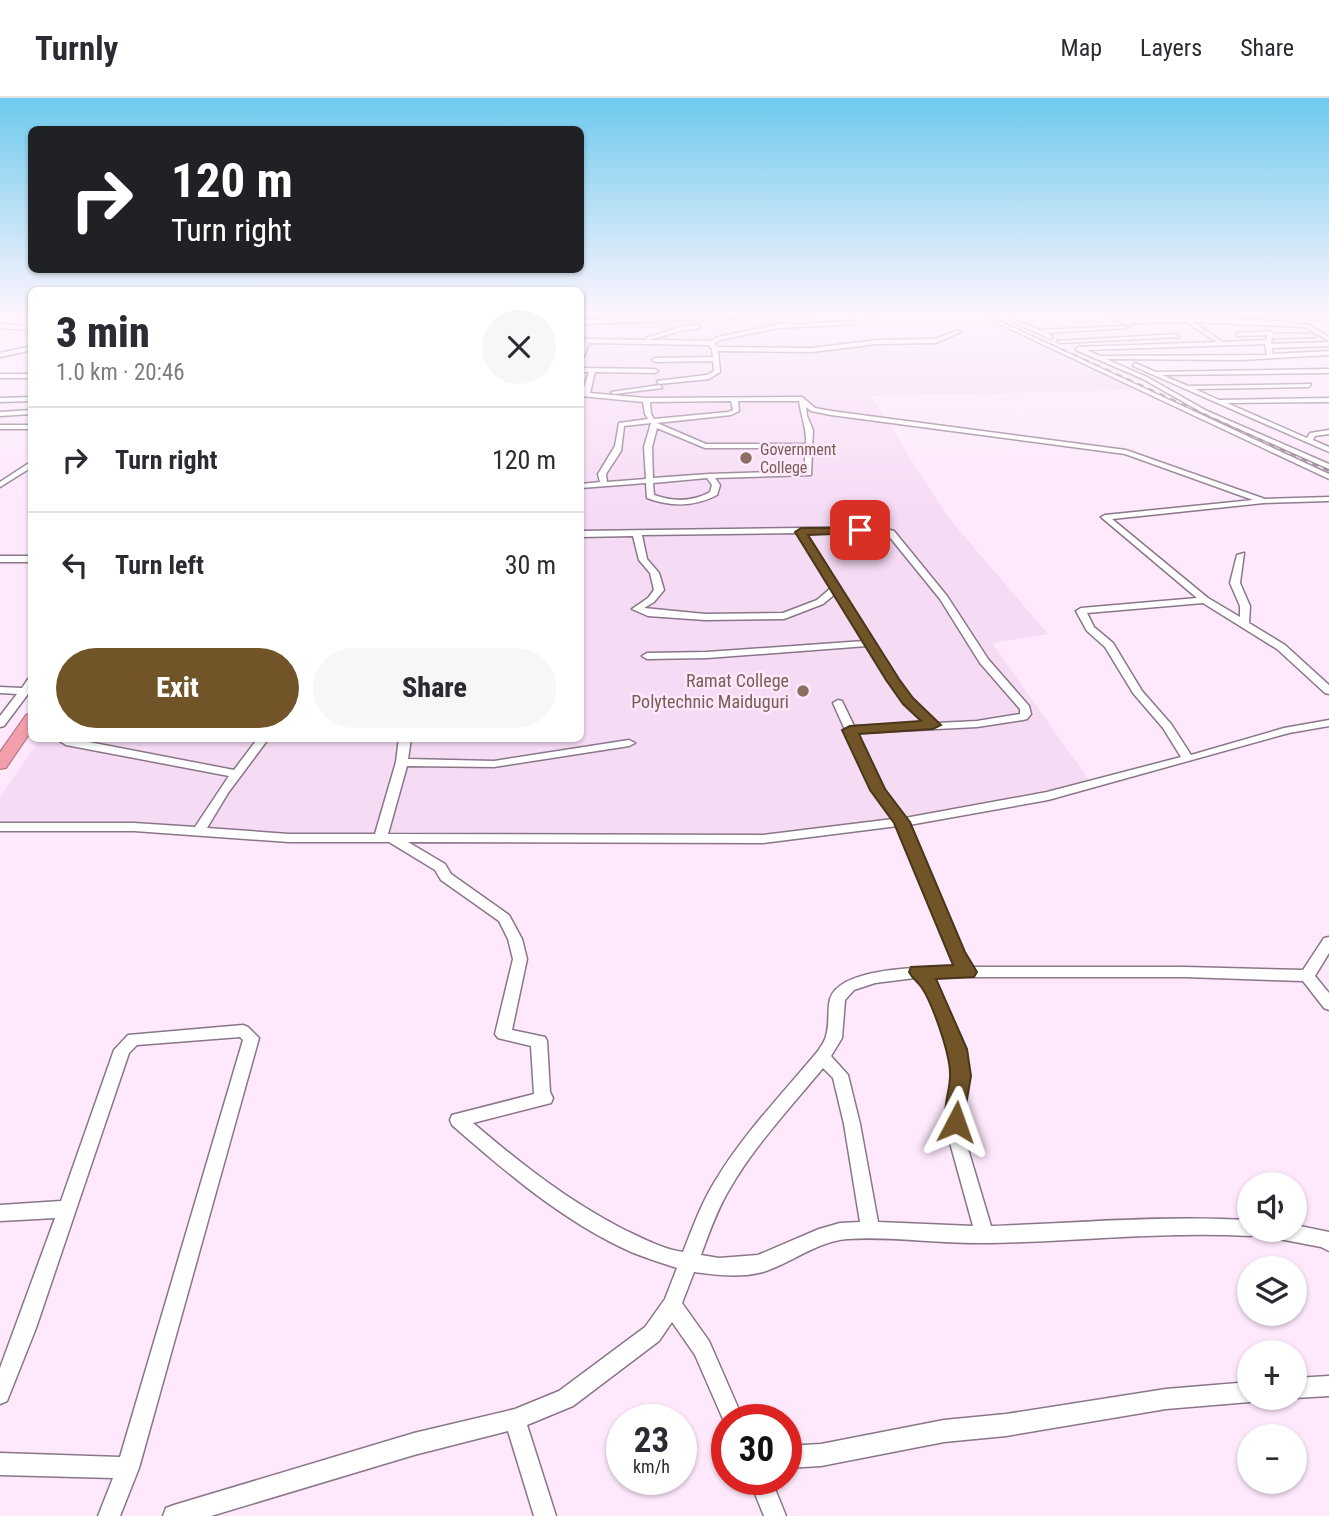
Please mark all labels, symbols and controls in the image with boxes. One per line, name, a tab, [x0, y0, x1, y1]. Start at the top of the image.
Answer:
text: Turnly	[35, 29, 118, 68]
text: Map	[1061, 34, 1102, 62]
text: Layers	[1140, 34, 1202, 62]
text: Share	[1240, 34, 1294, 62]
text: 120 m	[171, 152, 293, 209]
icon: right	[56, 154, 147, 245]
text: Turn right	[171, 211, 292, 249]
text: 3 min	[56, 308, 150, 357]
button: close	[482, 310, 556, 384]
text: 1.0 km · 20:46	[56, 359, 185, 386]
place label: Government College	[760, 440, 837, 477]
icon: right	[56, 441, 94, 479]
text: Turn right	[115, 445, 217, 475]
text: 120 m	[492, 445, 556, 475]
marker: Government College	[738, 450, 754, 466]
pin	[830, 500, 890, 560]
icon: arrive	[841, 511, 879, 549]
icon: left	[56, 546, 94, 584]
text: Turn left	[115, 550, 204, 580]
text: 30 m	[505, 550, 556, 580]
button: Exit	[56, 648, 299, 728]
button: Share	[313, 648, 556, 728]
place label: Ramat College Polytechnic Maiduguri	[631, 670, 789, 712]
marker: Ramat College Polytechnic Maiduguri	[795, 683, 811, 699]
position arrow	[919, 1085, 993, 1159]
map controls	[1237, 1172, 1307, 1494]
button: sound	[1237, 1172, 1307, 1242]
button: layers	[1237, 1256, 1307, 1326]
button: +	[1237, 1340, 1307, 1410]
speed limit sign: 30	[711, 1404, 802, 1495]
text: 23	[634, 1420, 669, 1461]
button: −	[1237, 1424, 1307, 1494]
text: km/h	[633, 1456, 670, 1477]

